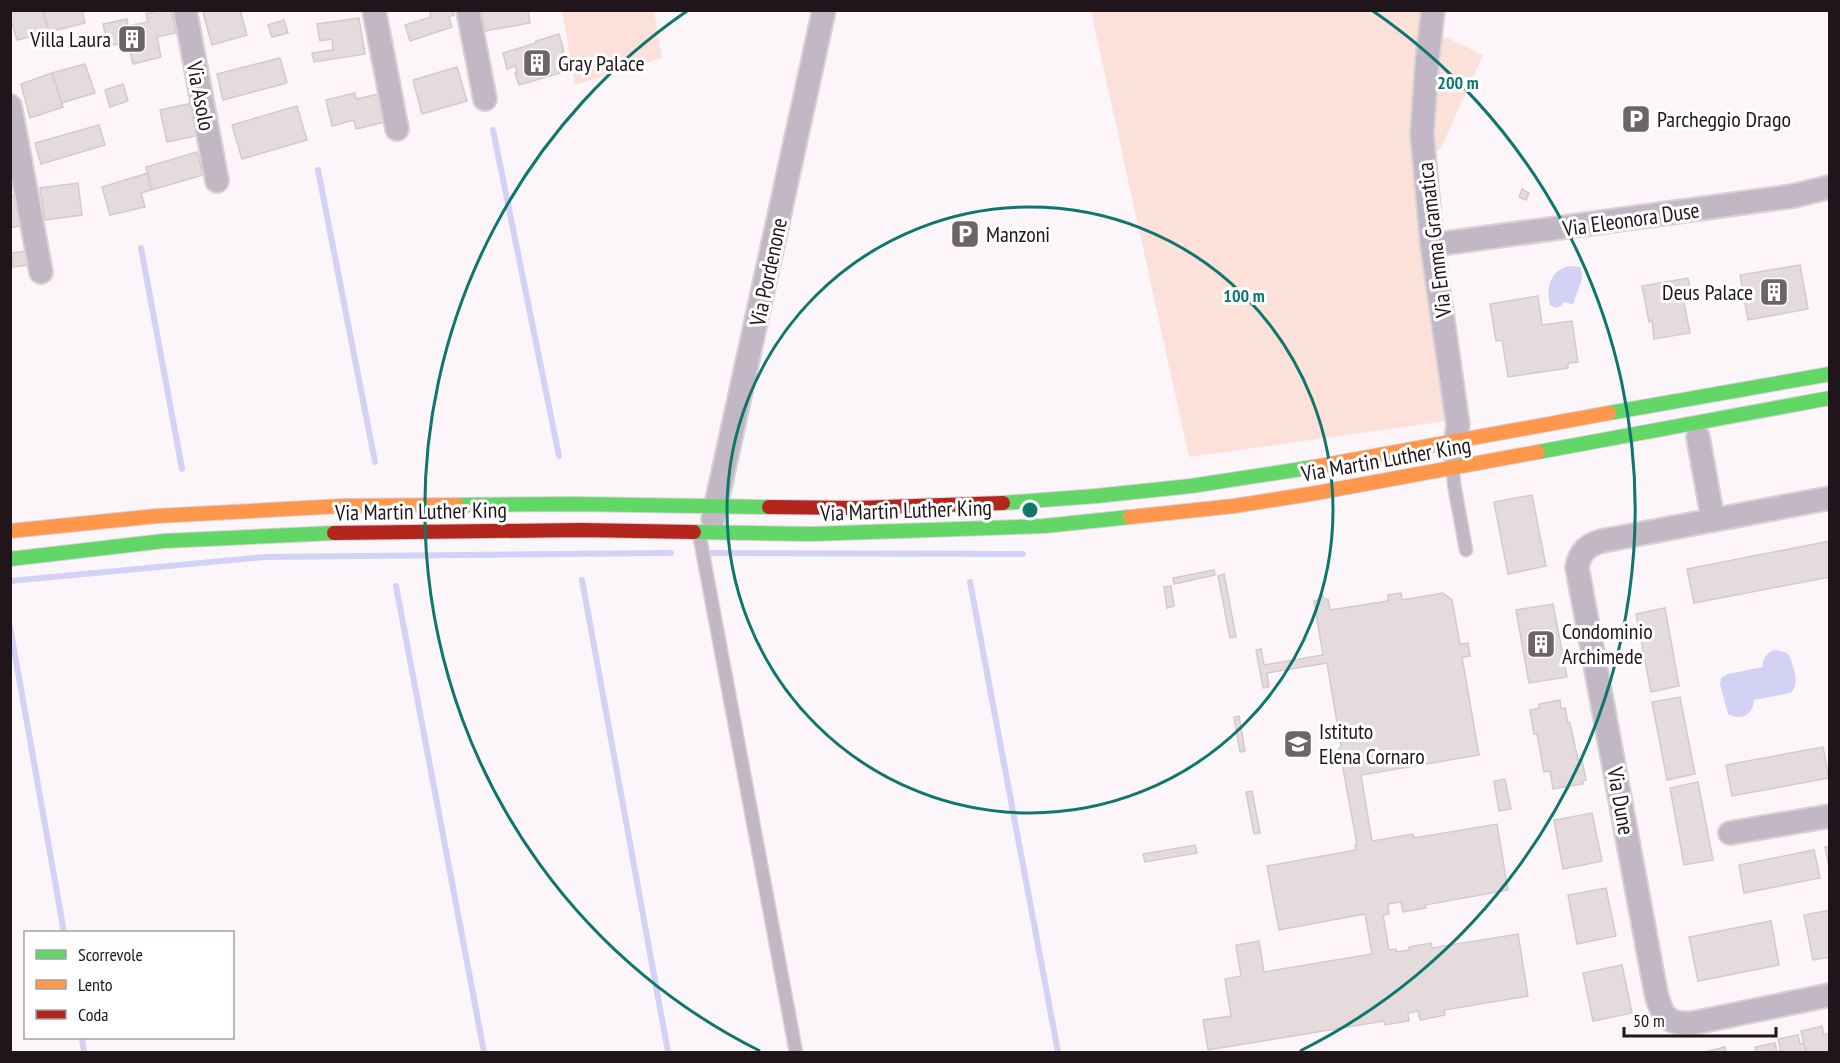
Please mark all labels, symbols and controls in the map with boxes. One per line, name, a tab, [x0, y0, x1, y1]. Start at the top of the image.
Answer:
building icon: Villa Laura	[116, 23, 148, 55]
place label: Villa Laura	[29, 25, 111, 53]
building icon: Gray Palace	[521, 47, 553, 79]
place label: Gray Palace	[558, 49, 645, 77]
street label: Via Asolo	[180, 58, 221, 133]
text: 200 m	[1437, 71, 1479, 94]
parking icon: Parcheggio Drago	[1620, 103, 1652, 135]
place label: Parcheggio Drago	[1657, 105, 1791, 133]
street label: Via Emma Gramatica	[1411, 161, 1458, 320]
street label: Via Eleonora Duse	[1560, 196, 1701, 243]
street label: Via Pordenone	[743, 215, 793, 330]
parking icon: Manzoni	[949, 218, 981, 250]
place label: Manzoni	[986, 220, 1050, 248]
building icon: Deus Palace	[1758, 276, 1790, 308]
place label: Deus Palace	[1662, 278, 1753, 306]
text: 100 m	[1223, 284, 1265, 307]
street label: Via Martin Luther King	[1298, 430, 1473, 488]
street label: Via Martin Luther King	[819, 493, 992, 527]
street label: Via Martin Luther King	[334, 496, 507, 527]
centre of rings	[1020, 500, 1040, 520]
place label: Condominio Archimede	[1562, 617, 1653, 670]
building icon: Condominio Archimede	[1525, 628, 1557, 660]
place label: Istituto Elena Cornaro	[1319, 717, 1425, 770]
school or university icon: Istituto Elena Cornaro	[1282, 728, 1314, 760]
street label: Via Dune	[1601, 764, 1641, 837]
legend	[24, 931, 234, 1039]
text: Scorrevole	[78, 943, 143, 966]
text: Lento	[78, 973, 113, 996]
scale bar	[1624, 1000, 1776, 1038]
text: Coda	[78, 1003, 109, 1026]
text: 50 m	[1633, 1009, 1665, 1032]

